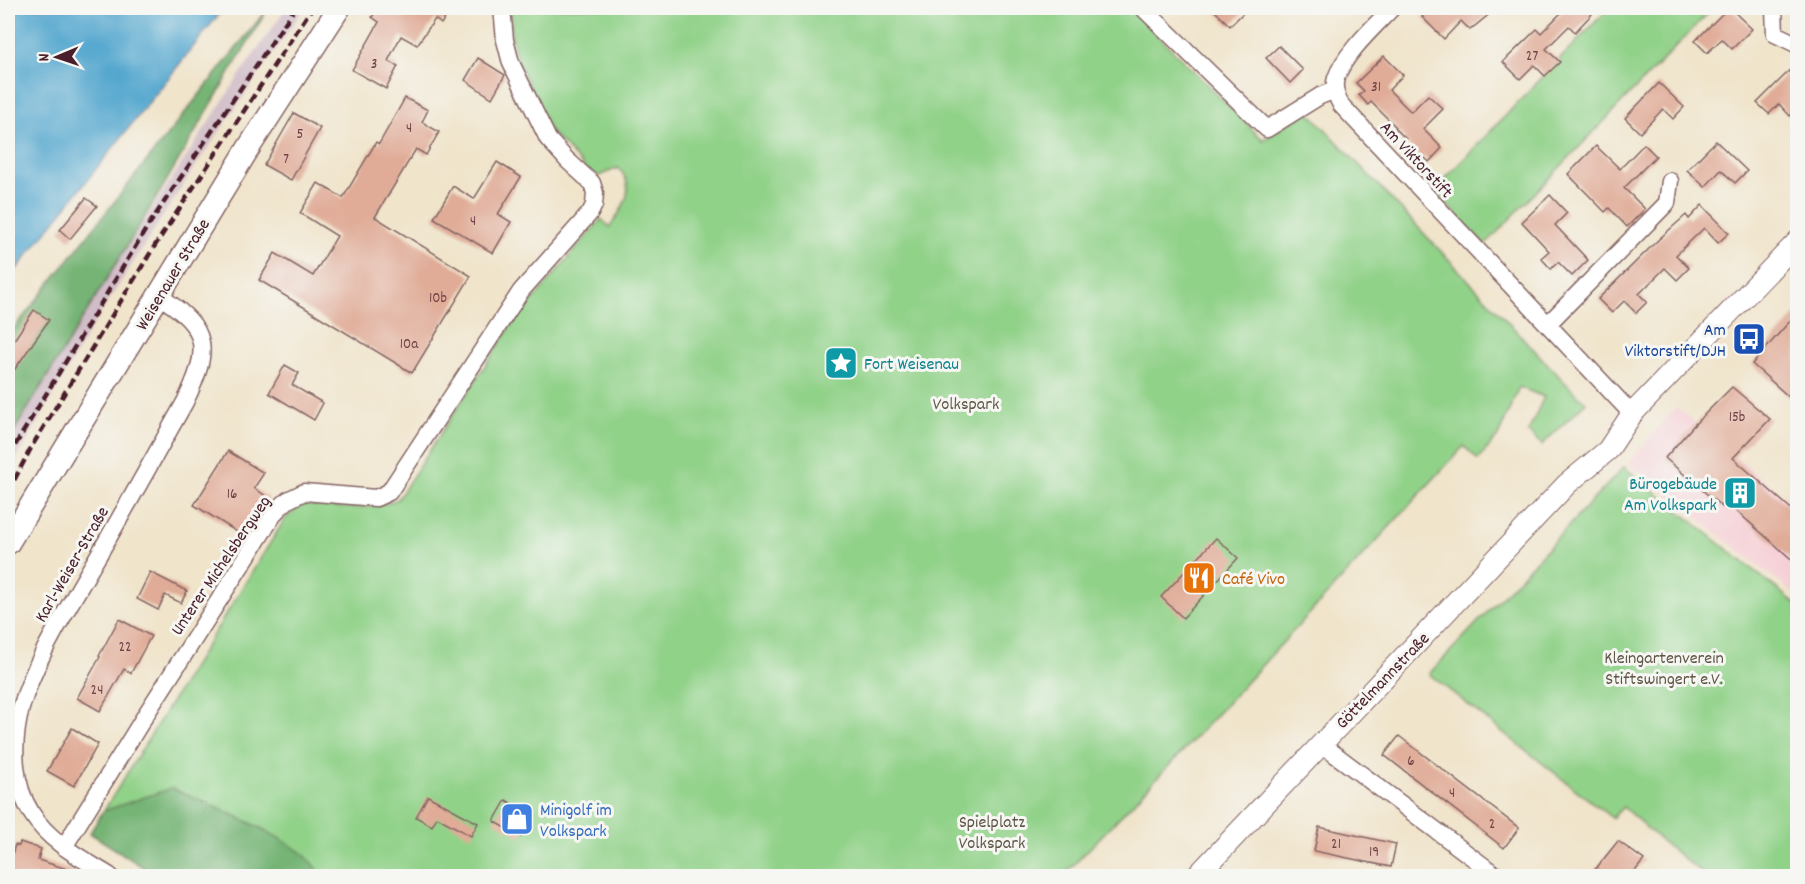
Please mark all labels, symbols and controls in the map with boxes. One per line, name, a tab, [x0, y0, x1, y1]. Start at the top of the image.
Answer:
north arrow	[27, 27, 87, 87]
house number: 27	[1526, 46, 1538, 68]
text: N	[33, 53, 56, 62]
house number: 3	[371, 54, 377, 76]
house number: 31	[1371, 77, 1381, 99]
street label: Am Viktorstift	[1373, 117, 1458, 205]
house number: 4	[406, 118, 412, 140]
house number: 5	[297, 124, 304, 146]
house number: 7	[283, 149, 289, 171]
house number: 4	[470, 211, 476, 233]
street label: Weisenauer Straße	[131, 215, 217, 336]
house number: 10b	[429, 288, 447, 310]
place label: Am Viktorstift/DJH	[1625, 319, 1726, 365]
bus stop icon: Am Viktorstift/DJH	[1731, 321, 1767, 357]
house number: 10a	[400, 334, 419, 356]
place icon: Fort Weisenau	[823, 345, 859, 381]
place label: Fort Weisenau	[864, 353, 959, 378]
park label: Volkspark	[933, 393, 999, 418]
house number: 15b	[1729, 407, 1745, 429]
place label: Bürogebäude Am Volkspark	[1624, 473, 1717, 519]
building icon: Bürogebäude Am Volkspark	[1722, 475, 1758, 511]
house number: 16	[227, 484, 237, 506]
street label: Unterer Michelsbergweg	[166, 491, 278, 641]
street label: Karl-Weiser-Straße	[30, 503, 117, 628]
restaurant icon: Café Vivo	[1181, 560, 1217, 596]
place label: Café Vivo	[1222, 568, 1285, 593]
street label: Göttelmannstraße	[1331, 628, 1437, 736]
house number: 22	[118, 637, 132, 659]
park label: Kleingartenverein Stiftswingert e.V.	[1604, 647, 1724, 693]
house number: 24	[91, 680, 103, 702]
house number: 6	[1407, 751, 1415, 773]
house number: 4	[1449, 783, 1455, 805]
place label: Minigolf im Volkspark	[540, 799, 612, 845]
shop icon: Minigolf im Volkspark	[499, 801, 535, 837]
park label: Spielplatz Volkspark	[959, 811, 1025, 857]
house number: 2	[1489, 814, 1495, 836]
house number: 21	[1331, 834, 1341, 856]
house number: 19	[1369, 842, 1379, 864]

